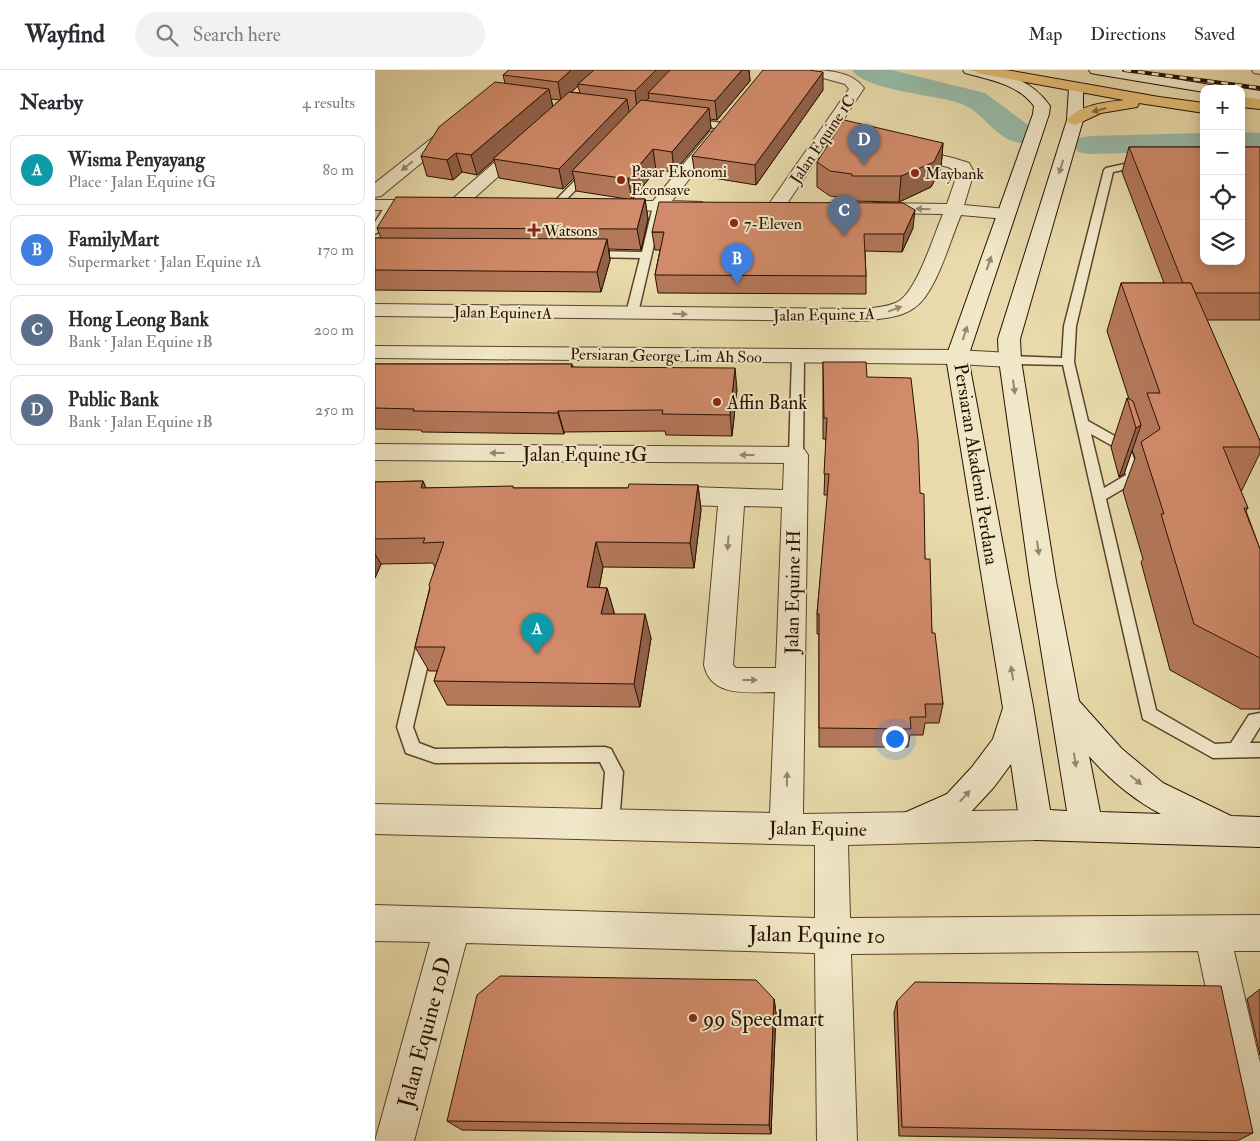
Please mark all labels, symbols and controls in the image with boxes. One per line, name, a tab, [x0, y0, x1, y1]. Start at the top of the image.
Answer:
search box	[135, 12, 485, 57]
text: Wayfind	[25, 19, 105, 50]
icon: search	[153, 21, 181, 49]
text: Search here	[193, 23, 281, 47]
text: Map	[1029, 23, 1062, 46]
text: Directions	[1090, 23, 1166, 46]
text: Saved	[1194, 23, 1235, 46]
map controls	[1200, 85, 1245, 265]
button: +	[1200, 85, 1245, 130]
text: Nearby	[20, 89, 83, 116]
street label: Jalan Equine 1C	[785, 91, 861, 189]
text: 4 results	[302, 93, 355, 113]
one-way arrow	[1091, 106, 1106, 114]
pin: D	[848, 124, 880, 165]
button: −	[1200, 130, 1245, 175]
text: Wisma Penyayang	[68, 148, 205, 172]
text: A	[32, 160, 42, 180]
text: 80 m	[323, 160, 354, 180]
one-way arrow	[1057, 160, 1065, 175]
one-way arrow	[401, 161, 414, 172]
place label: Pasar Ekonomi Econsave	[631, 162, 727, 200]
place label: Maybank	[925, 164, 985, 184]
marker: Maybank	[909, 167, 921, 179]
text: Place · Jalan Equine 1G	[68, 172, 216, 192]
marker: Pasar Ekonomi Econsave	[615, 174, 627, 186]
button: locate	[1200, 175, 1245, 220]
pin: C	[828, 195, 860, 236]
one-way arrow	[915, 205, 931, 213]
place label: 7-Eleven	[744, 214, 802, 234]
marker: 7-Eleven	[728, 217, 740, 229]
button: layers	[1200, 220, 1245, 265]
place label: Watsons	[543, 221, 598, 241]
marker: Watsons	[528, 224, 540, 236]
text: FamilyMart	[68, 228, 159, 252]
text: B	[32, 240, 42, 260]
text: 170 m	[317, 240, 354, 260]
pin: B	[721, 243, 753, 284]
text: Supermarket · Jalan Equine 1A	[68, 252, 262, 272]
one-way arrow	[986, 255, 994, 270]
street label: Jalan Equine1A	[453, 302, 552, 325]
street label: Jalan Equine 1A	[772, 304, 875, 327]
one-way arrow	[887, 305, 902, 312]
text: Hong Leong Bank	[68, 308, 209, 332]
one-way arrow	[673, 310, 689, 318]
text: C	[31, 320, 43, 340]
text: 200 m	[314, 320, 354, 340]
one-way arrow	[962, 325, 970, 340]
text: Bank · Jalan Equine 1B	[68, 332, 213, 352]
street label: Persiaran George Lim Ah Soo	[570, 344, 762, 368]
street label: Persiaran Akademi Perdana	[948, 362, 1004, 567]
one-way arrow	[1011, 380, 1019, 396]
text: Public Bank	[68, 388, 159, 412]
place label: Affin Bank	[726, 391, 807, 415]
marker: Affin Bank	[711, 396, 723, 408]
text: D	[30, 400, 44, 420]
text: 250 m	[315, 400, 354, 420]
text: Bank · Jalan Equine 1B	[68, 412, 213, 432]
street label: Jalan Equine 1G	[522, 443, 647, 467]
one-way arrow	[489, 449, 505, 457]
one-way arrow	[739, 451, 755, 459]
street label: Jalan Equine 1H	[780, 530, 806, 655]
one-way arrow	[724, 535, 732, 551]
one-way arrow	[1034, 540, 1042, 556]
pin: A	[521, 613, 553, 654]
one-way arrow	[1008, 665, 1016, 681]
one-way arrow	[742, 676, 758, 684]
your location	[882, 726, 908, 752]
one-way arrow	[1071, 752, 1079, 768]
one-way arrow	[783, 771, 791, 787]
one-way arrow	[1129, 774, 1142, 785]
one-way arrow	[959, 791, 971, 803]
street label: Jalan Equine	[768, 816, 867, 842]
street label: Jalan Equine 10	[747, 920, 886, 950]
street label: Jalan Equine 10D	[391, 954, 459, 1112]
place label: 99 Speedmart	[701, 1005, 824, 1034]
marker: 99 Speedmart	[687, 1012, 699, 1024]

